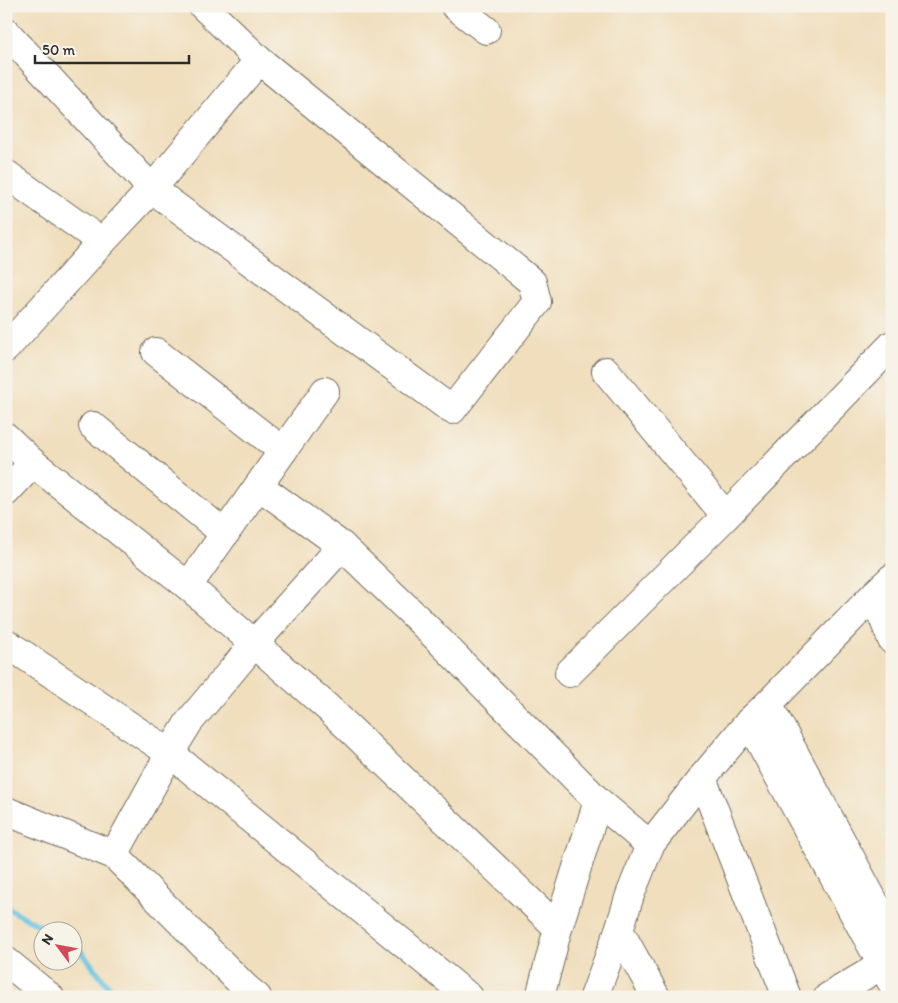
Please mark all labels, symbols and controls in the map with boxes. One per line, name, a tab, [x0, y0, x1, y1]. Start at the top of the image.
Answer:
scale bar	[35, 32, 189, 64]
text: 50 m	[42, 41, 75, 59]
north arrow	[32, 920, 82, 970]
text: N	[38, 931, 57, 948]

